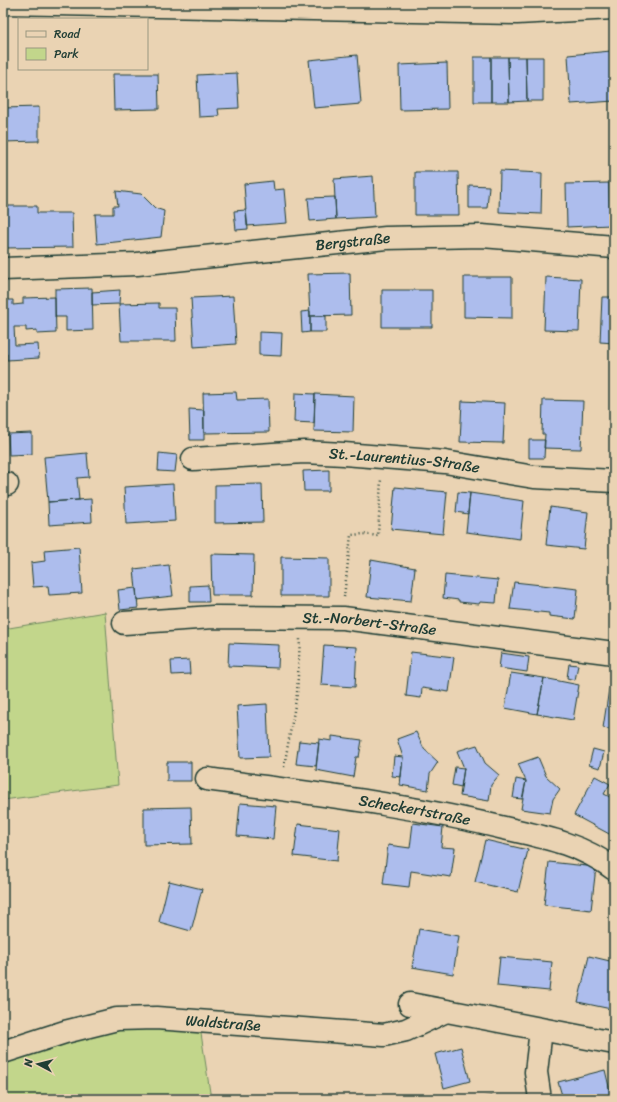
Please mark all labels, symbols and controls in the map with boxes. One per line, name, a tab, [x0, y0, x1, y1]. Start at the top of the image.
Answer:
legend	[18, 18, 148, 70]
text: Road	[54, 23, 81, 45]
text: Park	[54, 43, 79, 65]
street label: Bergstraße	[314, 225, 390, 258]
street label: St.-Laurentius-Straße	[328, 440, 482, 481]
street label: St.-Norbert-Straße	[302, 605, 438, 643]
street label: Scheckertstraße	[357, 787, 473, 833]
street label: Waldstraße	[185, 1007, 262, 1039]
north arrow	[18, 1044, 58, 1084]
text: N	[19, 1058, 39, 1069]

